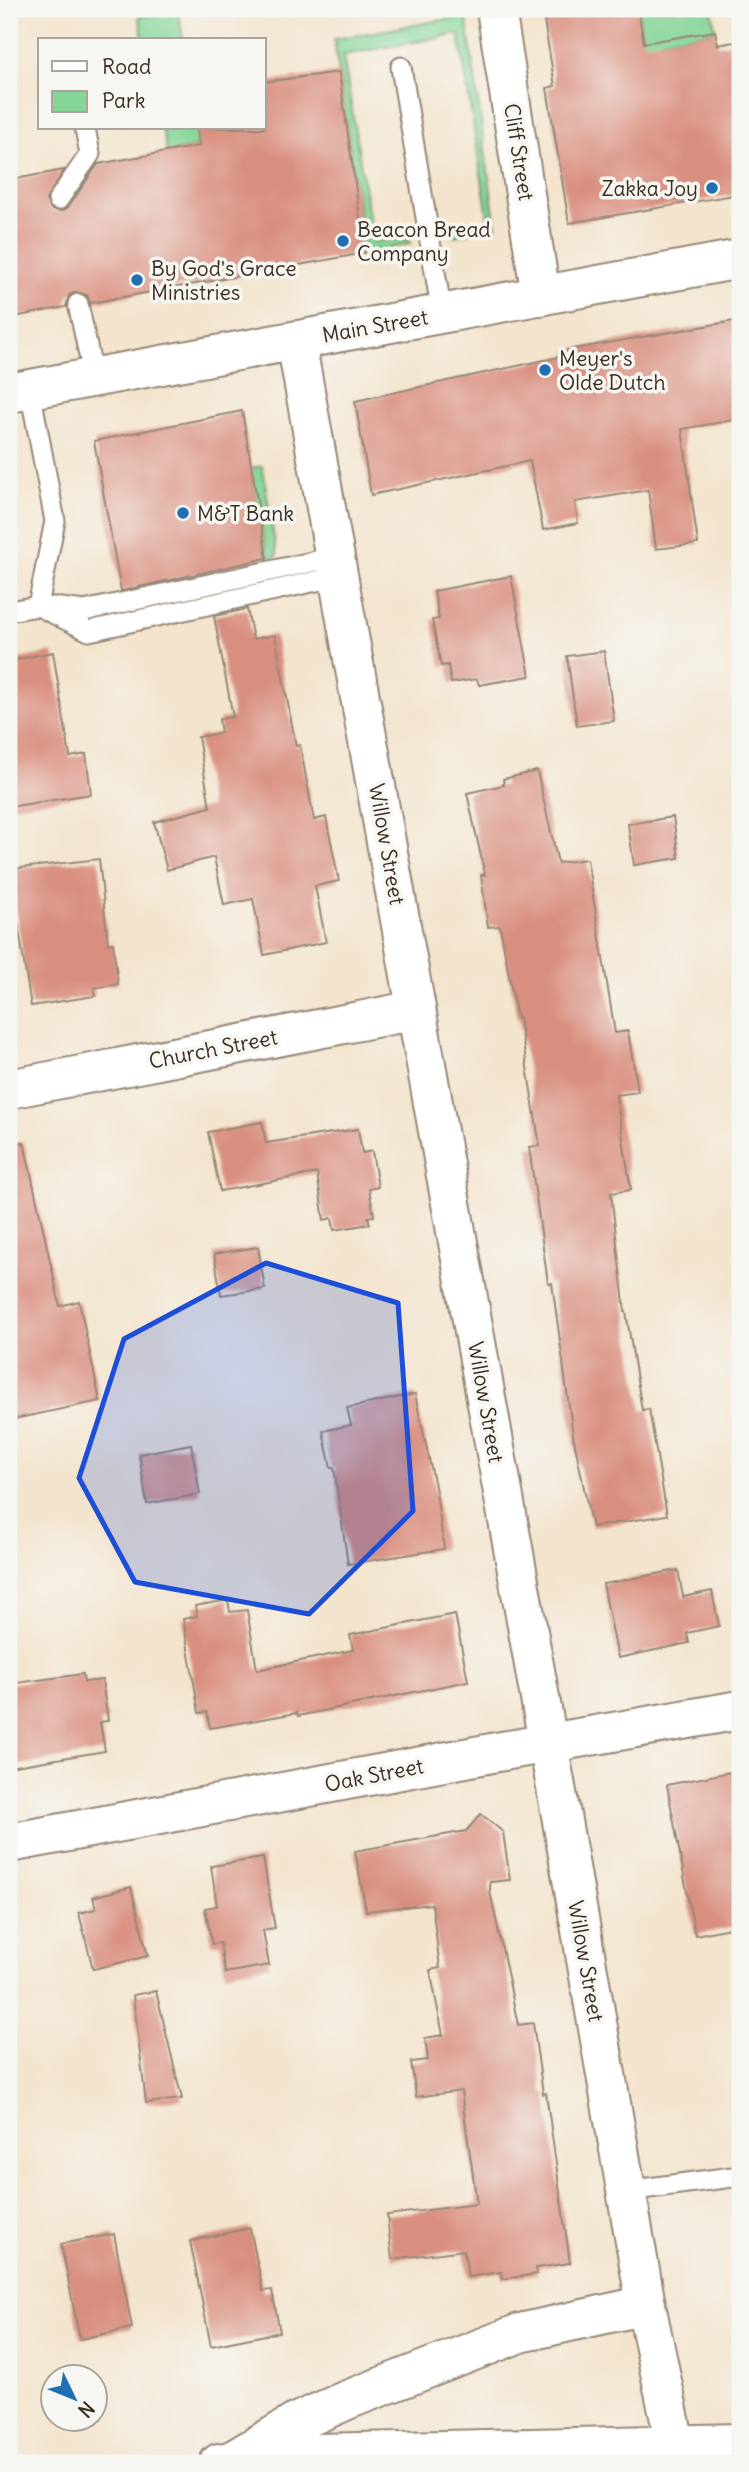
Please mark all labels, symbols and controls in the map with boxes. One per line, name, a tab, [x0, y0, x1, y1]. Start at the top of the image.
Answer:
legend	[38, 38, 266, 130]
text: Road	[102, 53, 151, 80]
text: Park	[102, 87, 145, 114]
street label: Cliff Street	[498, 101, 540, 203]
place label: Zakka Joy	[602, 175, 698, 202]
marker: Zakka Joy	[704, 180, 720, 196]
place label: Beacon Bread Company	[357, 216, 491, 267]
marker: Beacon Bread Company	[335, 233, 351, 249]
place label: By God's Grace Ministries	[151, 255, 297, 306]
marker: By God's Grace Ministries	[129, 272, 145, 288]
street label: Main Street	[320, 303, 430, 349]
place label: Meyer's Olde Dutch	[559, 345, 666, 396]
marker: Meyer's Olde Dutch	[537, 362, 553, 378]
place label: M&T Bank	[197, 500, 294, 527]
marker: M&T Bank	[175, 505, 191, 521]
street label: Willow Street	[363, 781, 411, 907]
street label: Church Street	[146, 1023, 280, 1075]
street label: Willow Street	[462, 1339, 510, 1465]
street label: Oak Street	[322, 1752, 426, 1798]
street label: Willow Street	[562, 1898, 610, 2024]
north arrow	[38, 2364, 108, 2434]
text: N	[73, 2397, 100, 2423]

